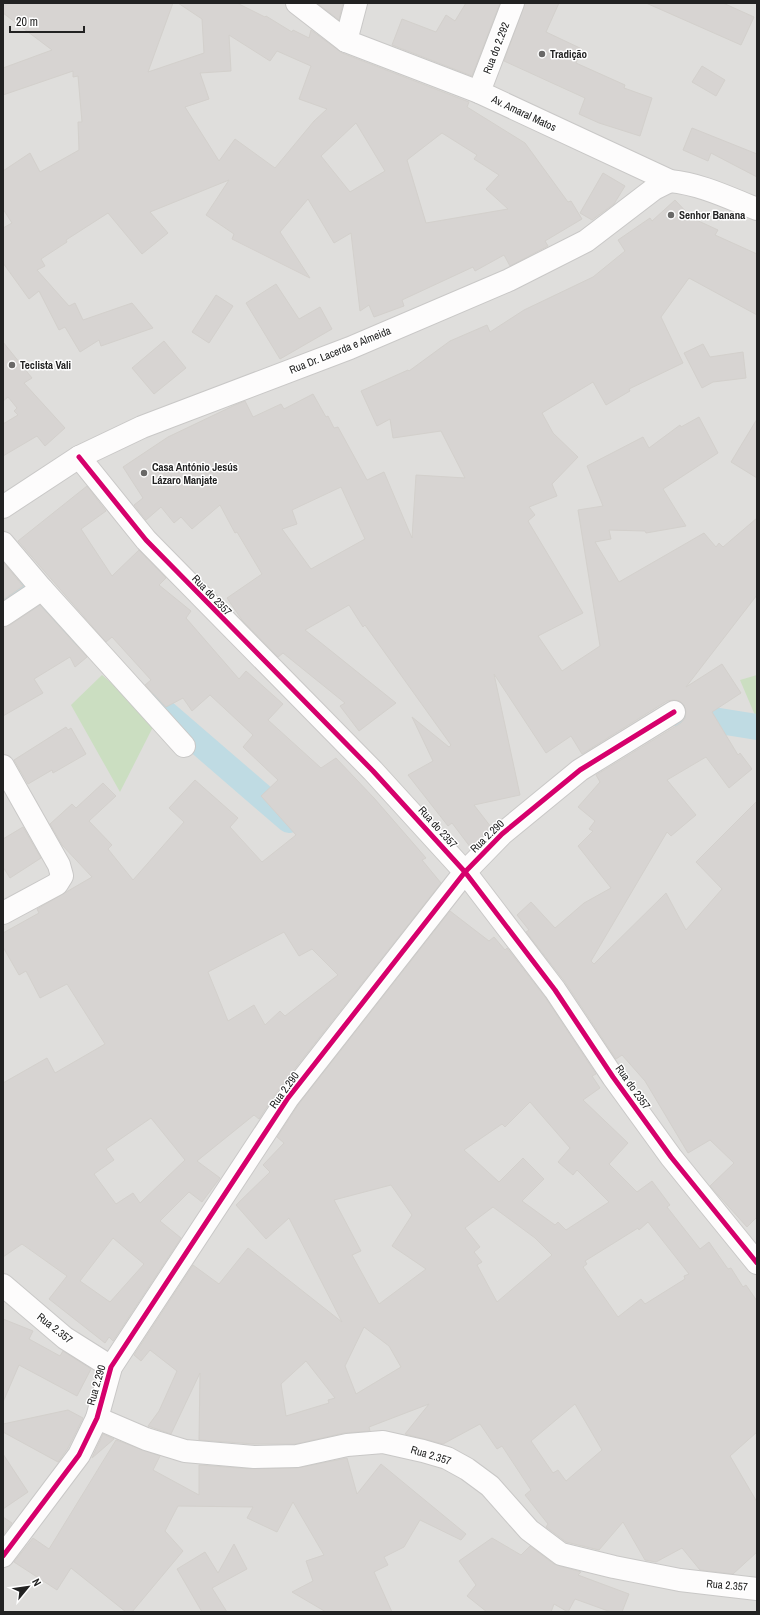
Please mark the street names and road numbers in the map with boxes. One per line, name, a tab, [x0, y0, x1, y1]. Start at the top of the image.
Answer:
street label: Rua do 2.292	[480, 20, 512, 76]
street label: Av. Amaral Matos	[488, 91, 559, 134]
street label: Rua Dr. Lacerda e Almeida	[287, 323, 393, 377]
street label: Rua do 2357	[189, 572, 235, 618]
street label: Rua do 2357	[416, 803, 460, 851]
street label: Rua 2.290	[467, 817, 507, 855]
street label: Rua do 2357	[612, 1062, 654, 1112]
street label: Rua 2.290	[266, 1069, 302, 1111]
street label: Rua 2.357	[34, 1310, 76, 1346]
street label: Rua 2.290	[84, 1363, 108, 1407]
street label: Rua 2.357	[409, 1442, 453, 1468]
street label: Rua 2.357	[706, 1576, 748, 1594]

